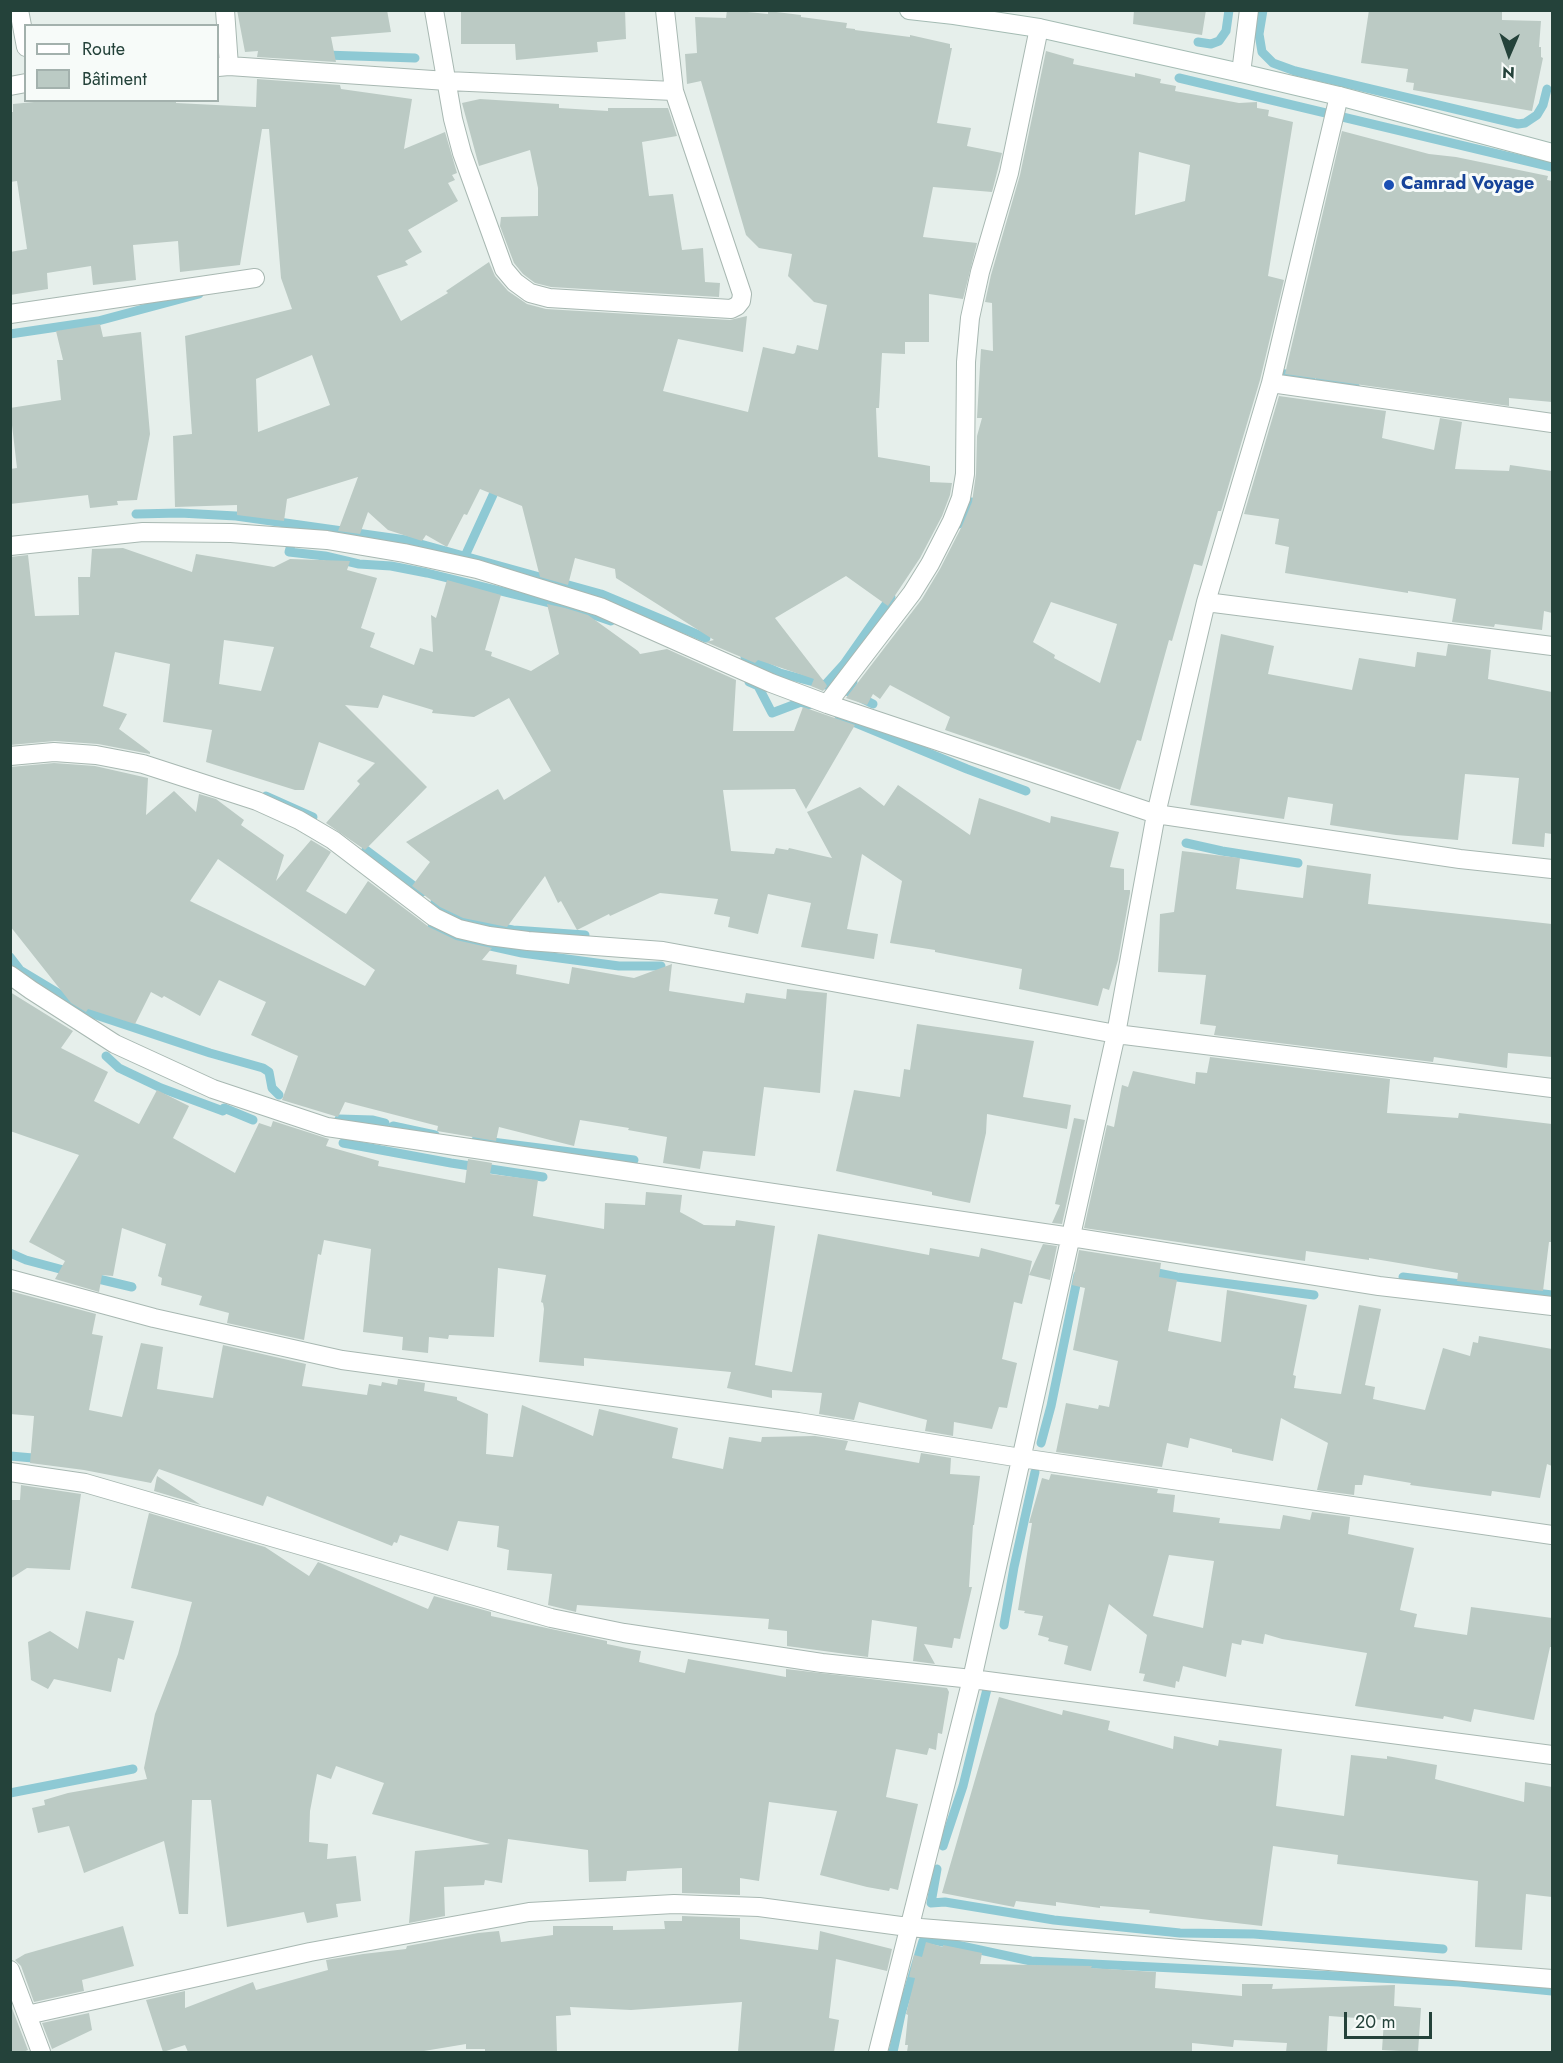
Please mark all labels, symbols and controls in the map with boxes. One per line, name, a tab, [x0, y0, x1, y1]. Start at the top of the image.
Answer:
legend	[24, 24, 219, 102]
north arrow	[1479, 24, 1539, 84]
text: Route	[82, 36, 125, 62]
text: N	[1502, 61, 1515, 84]
text: Bâtiment	[82, 66, 147, 92]
place label: Camrad Voyage	[1401, 174, 1534, 196]
marker: Camrad Voyage	[1382, 178, 1396, 192]
scale bar	[1347, 2000, 1436, 2038]
text: 20 m	[1355, 2009, 1395, 2035]

